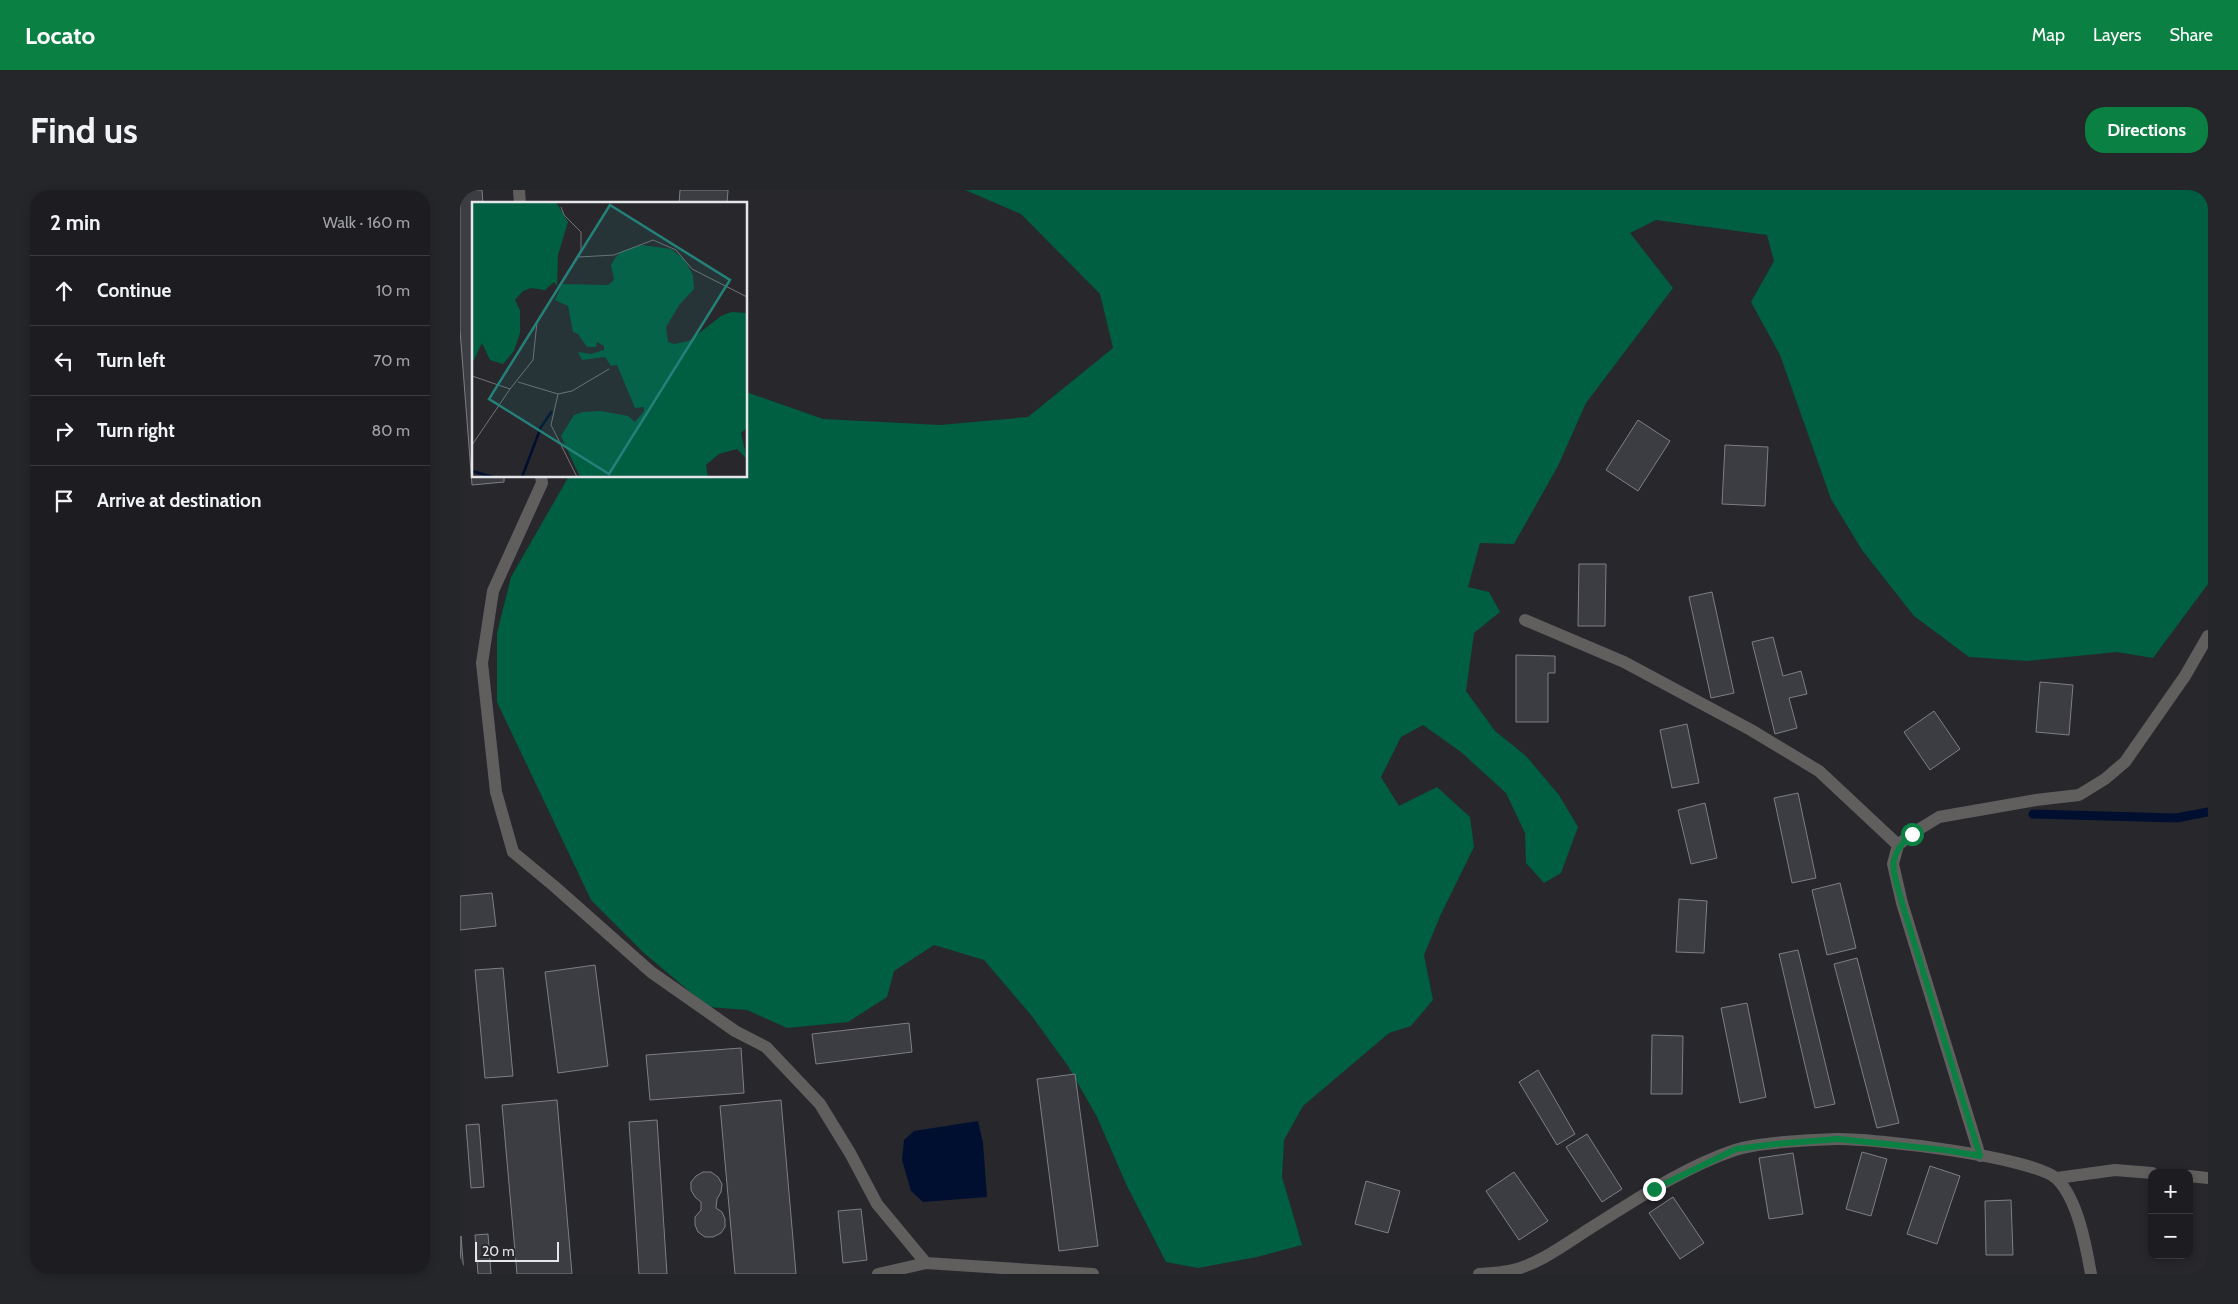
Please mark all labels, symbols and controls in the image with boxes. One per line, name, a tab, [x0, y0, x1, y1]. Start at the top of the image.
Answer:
text: Locato	[25, 21, 95, 50]
text: Map	[2032, 24, 2065, 46]
text: Layers	[2093, 24, 2142, 46]
text: Share	[2170, 24, 2213, 46]
button: Directions	[2085, 107, 2208, 153]
text: Find us	[30, 109, 138, 152]
inset map	[472, 202, 748, 478]
text: 2 min	[50, 210, 101, 235]
text: Walk · 160 m	[323, 213, 410, 232]
icon: ahead	[50, 277, 78, 305]
text: Continue	[97, 279, 171, 302]
text: 10 m	[376, 281, 410, 300]
icon: left	[50, 347, 78, 375]
text: Turn left	[97, 349, 165, 372]
text: 70 m	[373, 351, 410, 370]
icon: right	[50, 417, 78, 445]
text: Turn right	[97, 419, 175, 442]
text: 80 m	[372, 421, 410, 440]
icon: arrive	[50, 487, 78, 515]
text: Arrive at destination	[97, 489, 261, 512]
route start	[1901, 823, 1924, 846]
map controls	[2148, 1169, 2193, 1259]
button: +	[2148, 1169, 2193, 1214]
route end	[1643, 1178, 1666, 1201]
button: −	[2148, 1214, 2193, 1259]
scale bar	[475, 1239, 559, 1262]
text: 20 m	[482, 1242, 515, 1260]

